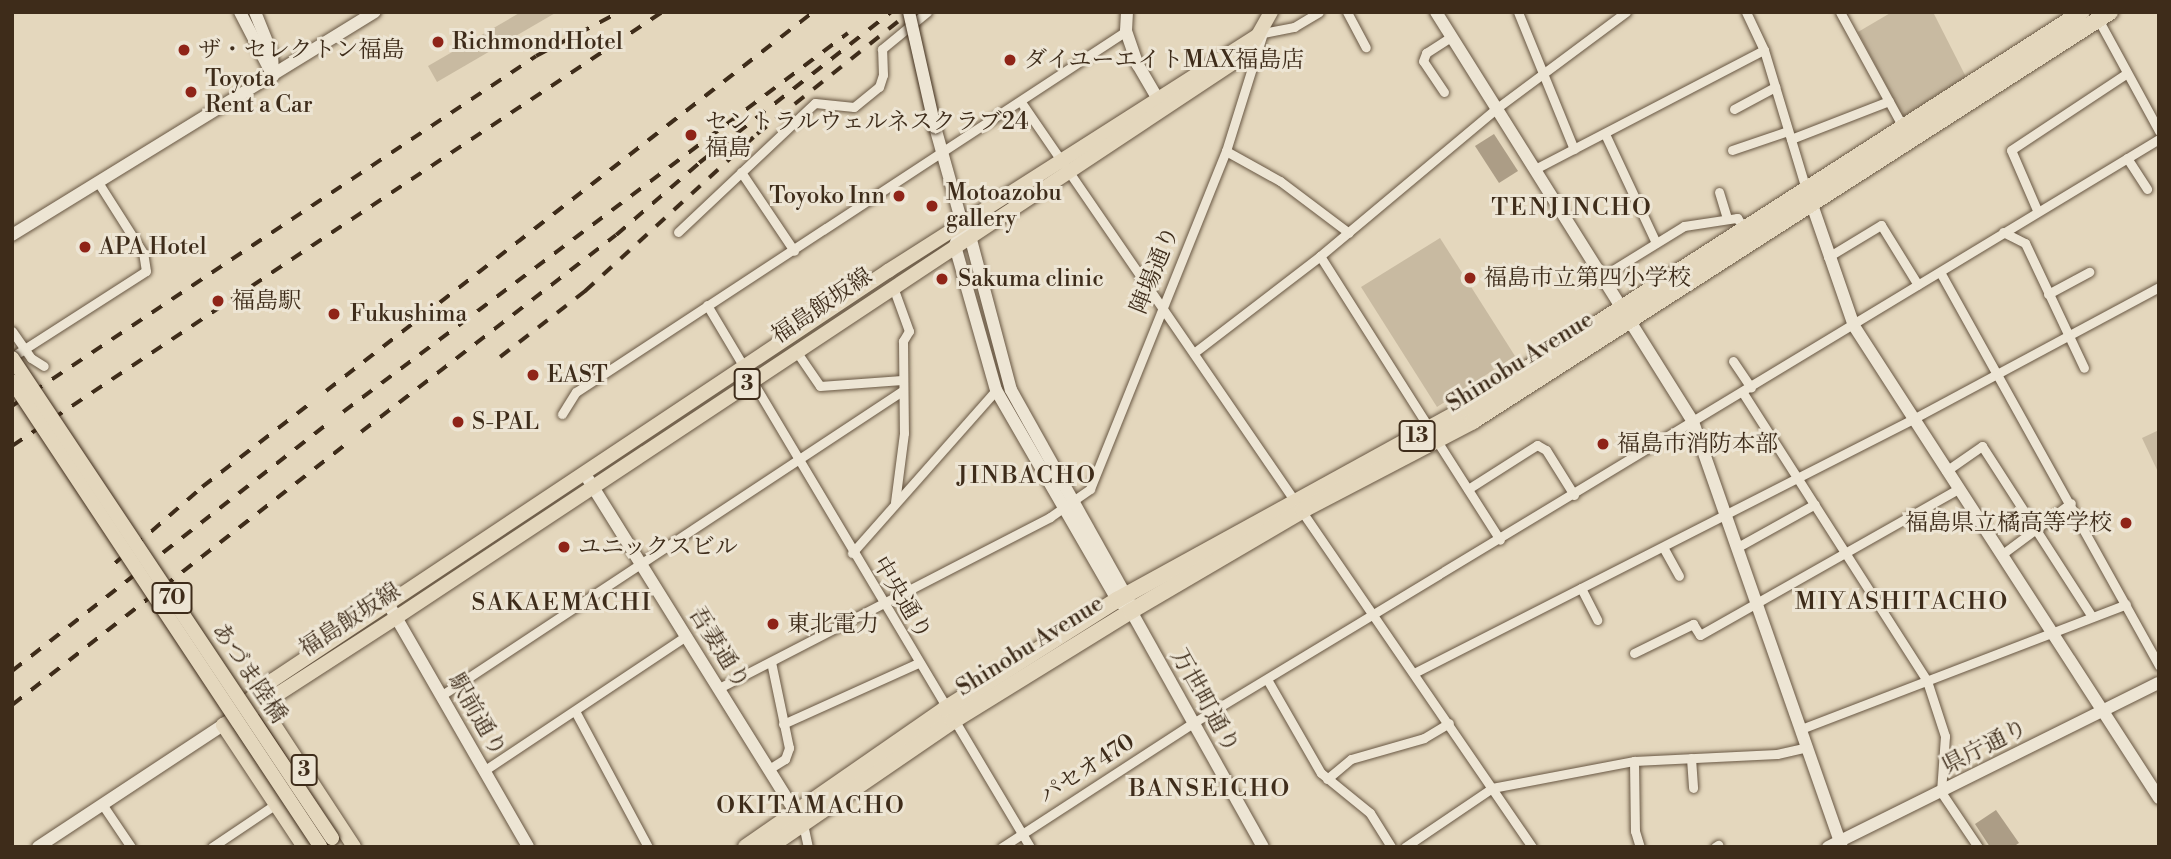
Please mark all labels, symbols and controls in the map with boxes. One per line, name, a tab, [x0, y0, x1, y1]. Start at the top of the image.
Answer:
place label: Richmond Hotel	[452, 28, 623, 56]
marker: Richmond Hotel	[430, 34, 446, 50]
place label: ザ・セレクトン福島	[198, 36, 405, 64]
marker: ザ・セレクトン福島	[176, 42, 192, 58]
place label: ダイユーエイトMAX福島店	[1024, 46, 1306, 74]
marker: ダイユーエイトMAX福島店	[1002, 52, 1018, 68]
place label: Toyota Rent a Car	[205, 65, 313, 119]
marker: Toyota Rent a Car	[183, 84, 199, 100]
place label: セントラルウェルネスクラブ24 福島	[705, 108, 1031, 162]
marker: セントラルウェルネスクラブ24 福島	[683, 127, 699, 143]
place label: Motoazobu gallery	[946, 179, 1062, 233]
place label: Toyoko Inn	[769, 182, 885, 210]
marker: Toyoko Inn	[891, 188, 907, 204]
district label: TENJINCHO	[1492, 195, 1652, 223]
marker: Motoazobu gallery	[924, 198, 940, 214]
street label: 陣場通り	[1125, 222, 1185, 318]
place label: APA Hotel	[99, 233, 206, 261]
marker: APA Hotel	[77, 239, 93, 255]
street label: 福島飯坂線	[767, 262, 877, 350]
place label: 福島市立第四小学校	[1484, 264, 1691, 292]
place label: Sakuma clinic	[958, 265, 1104, 293]
marker: Sakuma clinic	[932, 269, 952, 289]
marker: 福島市立第四小学校	[1462, 270, 1478, 286]
place label: 福島駅	[232, 287, 301, 315]
marker: 福島駅	[210, 293, 226, 309]
place label: Fukushima	[350, 300, 467, 328]
marker: Fukushima	[324, 304, 344, 324]
street label: Shinobu Avenue	[1441, 306, 1599, 418]
place label: EAST	[547, 361, 608, 389]
road number: 3	[733, 366, 761, 402]
marker: EAST	[525, 367, 541, 383]
place label: S-PAL	[472, 408, 539, 436]
marker: S-PAL	[450, 414, 466, 430]
road number: 13	[1398, 418, 1436, 453]
place label: 福島市消防本部	[1617, 430, 1778, 458]
marker: 福島市消防本部	[1595, 436, 1611, 452]
district label: JINBACHO	[958, 463, 1096, 491]
place label: 福島県立橘高等学校	[1905, 509, 2112, 537]
marker: 福島県立橘高等学校	[2118, 515, 2134, 531]
place label: ユニックスビル	[578, 533, 739, 561]
marker: ユニックスビル	[556, 539, 572, 555]
street label: 中央通り	[866, 551, 938, 645]
street label: 福島飯坂線	[294, 577, 406, 663]
road number: 70	[151, 580, 193, 616]
district label: MIYASHITACHO	[1796, 589, 2008, 617]
district label: SAKAEMACHI	[473, 590, 651, 618]
street label: Shinobu Avenue	[951, 590, 1109, 702]
street label: 吾妻通り	[683, 602, 755, 694]
place label: 東北電力	[787, 610, 879, 638]
marker: 東北電力	[765, 616, 781, 632]
street label: あづま陸橋	[205, 618, 293, 728]
street label: 万世町通り	[1165, 644, 1245, 758]
street label: 駅前通り	[442, 668, 512, 762]
street label: 県庁通り	[1938, 714, 2032, 780]
street label: パセオ470	[1034, 728, 1140, 810]
road number: 3	[290, 752, 318, 788]
district label: BANSEICHO	[1130, 776, 1290, 804]
district label: OKITAMACHO	[718, 793, 904, 821]

